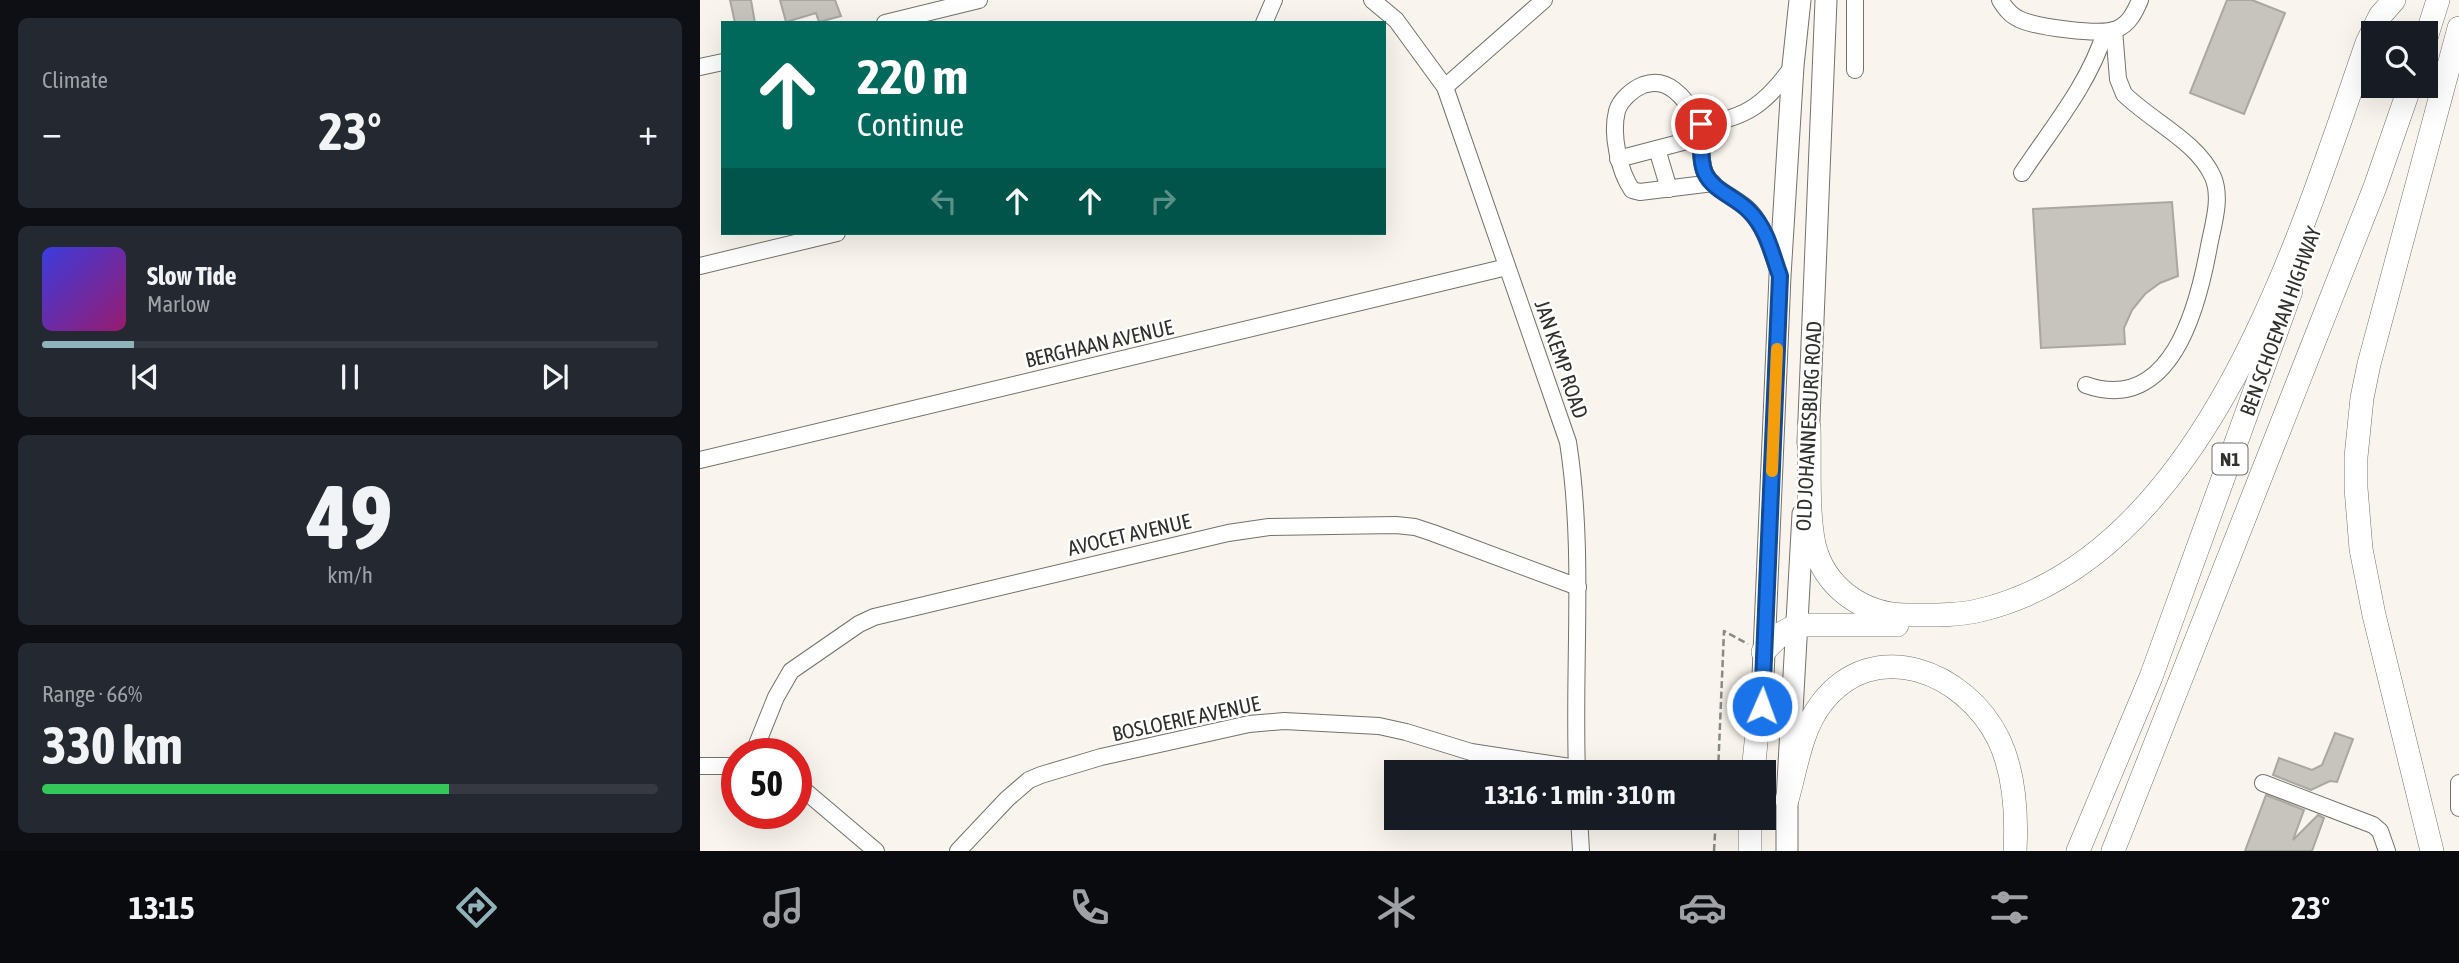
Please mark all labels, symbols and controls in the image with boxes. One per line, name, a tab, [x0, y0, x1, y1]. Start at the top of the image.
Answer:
map controls	[2361, 21, 2438, 98]
button: search	[2361, 21, 2438, 98]
text: 220 m	[857, 48, 968, 104]
icon: ahead	[742, 49, 833, 140]
text: Climate	[42, 67, 108, 93]
pin	[1671, 94, 1731, 154]
text: 23°	[318, 101, 382, 161]
icon: arrive	[1682, 105, 1720, 143]
text: Continue	[857, 106, 964, 143]
text: −	[42, 110, 62, 153]
text: +	[638, 110, 658, 153]
icon: left	[925, 182, 963, 220]
icon: ahead	[998, 182, 1036, 220]
icon: ahead	[1071, 182, 1109, 220]
icon: right	[1144, 182, 1182, 220]
street label: BEN SCHOEMAN HIGHWAY	[2235, 222, 2326, 419]
text: Slow Tide	[147, 261, 237, 291]
text: Marlow	[147, 291, 210, 317]
street label: JAN KEMP ROAD	[1531, 297, 1593, 421]
street label: BERGHAAN AVENUE	[1023, 314, 1175, 372]
street label: OLD JOHANNESBURG ROAD	[1791, 320, 1825, 532]
icon: previous	[126, 358, 164, 396]
icon: pause	[331, 358, 369, 396]
icon: next	[536, 358, 574, 396]
road number: N1	[2212, 444, 2248, 474]
text: 49	[307, 464, 393, 568]
street label: AVOCET AVENUE	[1065, 508, 1193, 560]
text: km/h	[327, 562, 373, 588]
position arrow	[1725, 669, 1799, 743]
text: Range · 66%	[42, 681, 142, 707]
street label: BOSLOERIE AVENUE	[1110, 691, 1262, 745]
text: 330 km	[42, 715, 183, 775]
speed limit sign: 50	[721, 738, 812, 829]
text: 13:16 · 1 min · 310 m	[1485, 780, 1675, 810]
icon: directions	[452, 883, 501, 932]
icon: music	[759, 883, 808, 932]
icon: phone	[1065, 883, 1114, 932]
icon: climate	[1372, 883, 1421, 932]
icon: car	[1678, 883, 1727, 932]
icon: filters	[1985, 883, 2034, 932]
text: 13:15	[129, 889, 195, 926]
text: 23°	[2291, 889, 2330, 926]

